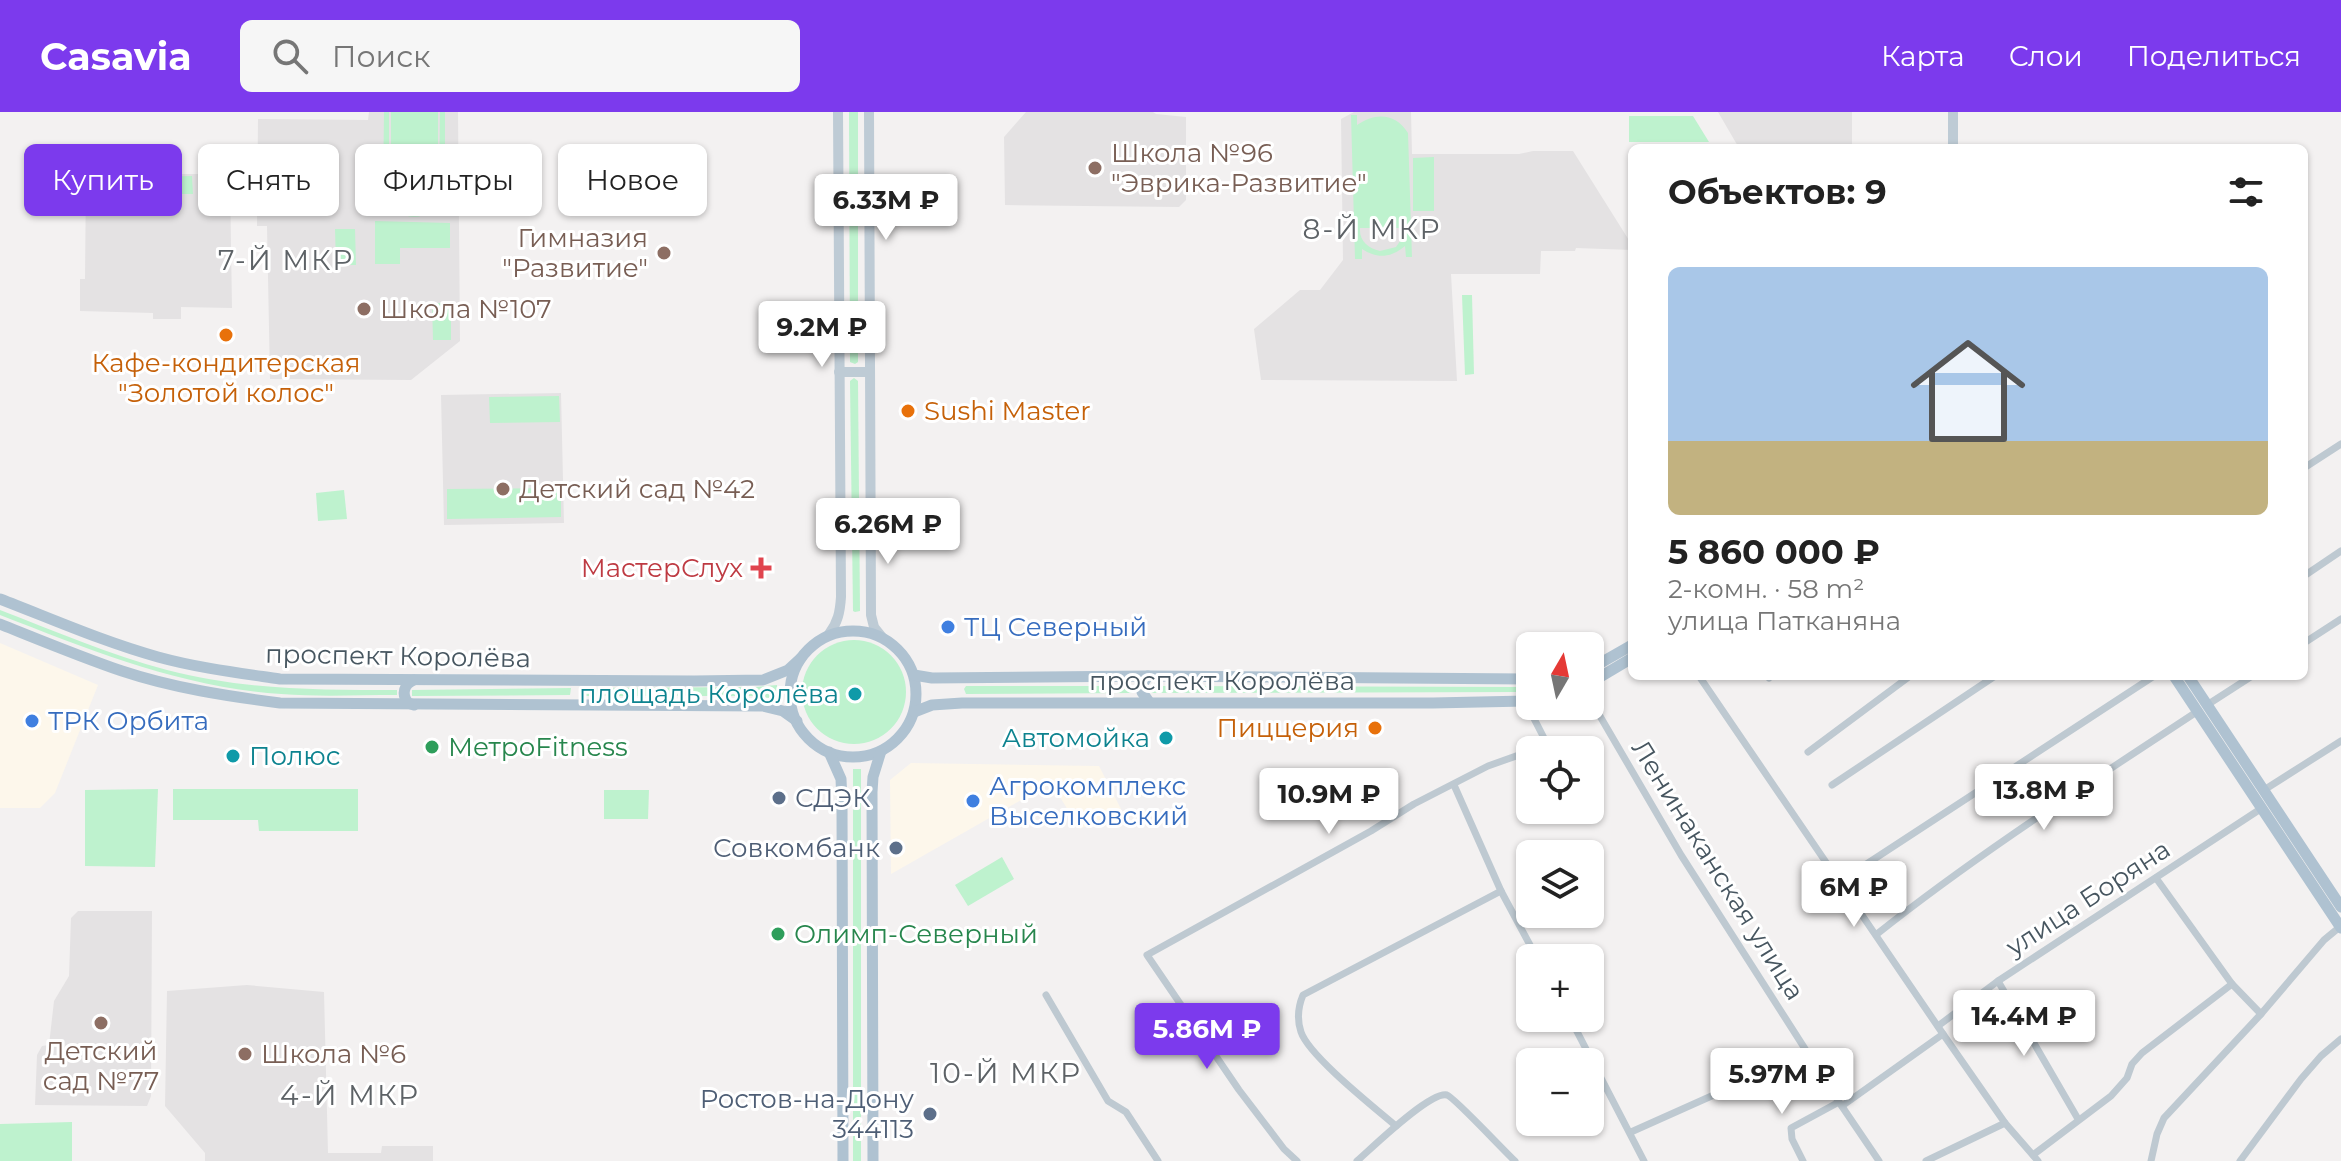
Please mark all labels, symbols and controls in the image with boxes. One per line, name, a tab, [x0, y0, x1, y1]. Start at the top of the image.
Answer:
search box	[240, 20, 800, 92]
text: Casavia	[40, 33, 192, 80]
icon: search	[268, 34, 312, 78]
text: Поиск	[332, 38, 430, 75]
text: Карта	[1881, 39, 1965, 73]
text: Слои	[2009, 39, 2083, 73]
text: Поделиться	[2127, 39, 2301, 73]
place label: Школа №96 "Эврика-Развитие"	[1111, 137, 1367, 199]
chip: Купить	[24, 144, 182, 216]
chip: Снять	[198, 144, 339, 216]
chip: Фильтры	[355, 144, 542, 216]
chip: Новое	[558, 144, 707, 216]
marker: Школа №96 "Эврика-Развитие"	[1086, 159, 1104, 177]
icon: filters	[2224, 170, 2268, 214]
text: Объектов: 9	[1668, 171, 1887, 213]
pin: 6.33M ₽	[812, 174, 960, 242]
text: 6.33M ₽	[833, 184, 939, 216]
district label: 8-Й МКР	[1303, 212, 1441, 246]
place label: Гимназия "Развитие"	[502, 222, 648, 284]
district label: 7-Й МКР	[218, 243, 354, 277]
marker: Гимназия "Развитие"	[655, 244, 673, 262]
place label: Школа №107	[380, 293, 552, 325]
marker: Школа №107	[355, 300, 373, 318]
pin: 9.2M ₽	[757, 301, 887, 369]
text: 9.2M ₽	[777, 311, 868, 343]
icon: home	[1896, 319, 2040, 463]
marker: Кафе-кондитерская "Золотой колос"	[217, 326, 235, 344]
place label: Кафе-кондитерская "Золотой колос"	[91, 347, 361, 409]
place label: Sushi Master	[924, 395, 1091, 427]
marker: Sushi Master	[899, 402, 917, 420]
place label: Детский сад №42	[519, 473, 755, 505]
marker: Детский сад №42	[494, 480, 512, 498]
pin: 6.26M ₽	[814, 498, 962, 566]
text: 6.26M ₽	[834, 508, 942, 540]
text: 5 860 000 ₽	[1668, 531, 1880, 573]
place label: МастерСлух	[581, 552, 743, 584]
marker: МастерСлух	[750, 557, 772, 579]
text: 2-комн. · 58 m²	[1668, 573, 1864, 605]
text: улица Патканяна	[1668, 605, 1901, 637]
place label: ТЦ Северный	[964, 611, 1147, 643]
marker: ТЦ Северный	[939, 618, 957, 636]
north arrow	[1516, 632, 1604, 720]
map controls	[1516, 632, 1604, 1136]
street label: проспект Королёва	[265, 638, 531, 674]
street label: проспект Королёва	[1089, 665, 1355, 697]
place label: площадь Королёва	[579, 678, 839, 710]
marker: площадь Королёва	[846, 685, 864, 703]
place label: ТРК Орбита	[48, 705, 209, 737]
marker: ТРК Орбита	[23, 712, 41, 730]
place label: Пиццерия	[1217, 712, 1359, 744]
marker: Пиццерия	[1366, 719, 1384, 737]
place label: Автомойка	[1002, 722, 1150, 754]
marker: Автомойка	[1157, 729, 1175, 747]
place label: МетроFitness	[448, 731, 628, 763]
street label: Ленинаканская улица	[1625, 734, 1811, 1006]
button: locate	[1516, 736, 1604, 824]
marker: МетроFitness	[423, 738, 441, 756]
place label: Полюс	[249, 740, 340, 772]
marker: Полюс	[224, 747, 242, 765]
pin: 13.8M ₽	[1970, 764, 2118, 832]
pin: 10.9M ₽	[1255, 768, 1403, 836]
place label: Агрокомплекс Выселковский	[989, 770, 1188, 832]
text: 13.8M ₽	[1993, 774, 2095, 806]
text: 10.9M ₽	[1277, 778, 1381, 810]
place label: СДЭК	[795, 782, 870, 814]
marker: СДЭК	[770, 789, 788, 807]
marker: Агрокомплекс Выселковский	[964, 792, 982, 810]
place label: Совкомбанк	[713, 832, 880, 864]
street label: улица Боряна	[1999, 833, 2176, 963]
marker: Совкомбанк	[887, 839, 905, 857]
button: layers	[1516, 840, 1604, 928]
pin: 6M ₽	[1807, 861, 1901, 929]
text: 6M ₽	[1820, 871, 1888, 903]
place label: Олимп-Северный	[794, 918, 1038, 950]
marker: Олимп-Северный	[769, 925, 787, 943]
button: +	[1516, 944, 1604, 1032]
pin: 14.4M ₽	[1950, 990, 2098, 1058]
text: 14.4M ₽	[1971, 1000, 2077, 1032]
pin: 5.86M ₽	[1133, 1003, 1281, 1071]
text: 5.86M ₽	[1153, 1013, 1261, 1045]
marker: Детский сад №77	[92, 1014, 110, 1032]
place label: Детский сад №77	[43, 1035, 159, 1097]
place label: Школа №6	[261, 1038, 406, 1070]
marker: Школа №6	[236, 1045, 254, 1063]
button: −	[1516, 1048, 1604, 1136]
pin: 5.97M ₽	[1708, 1048, 1856, 1116]
district label: 10-Й МКР	[930, 1056, 1082, 1090]
text: 5.97M ₽	[1728, 1058, 1836, 1090]
district label: 4-Й МКР	[280, 1078, 420, 1112]
place label: Ростов-на-Дону 344113	[700, 1083, 914, 1145]
marker: Ростов-на-Дону 344113	[921, 1105, 939, 1123]

